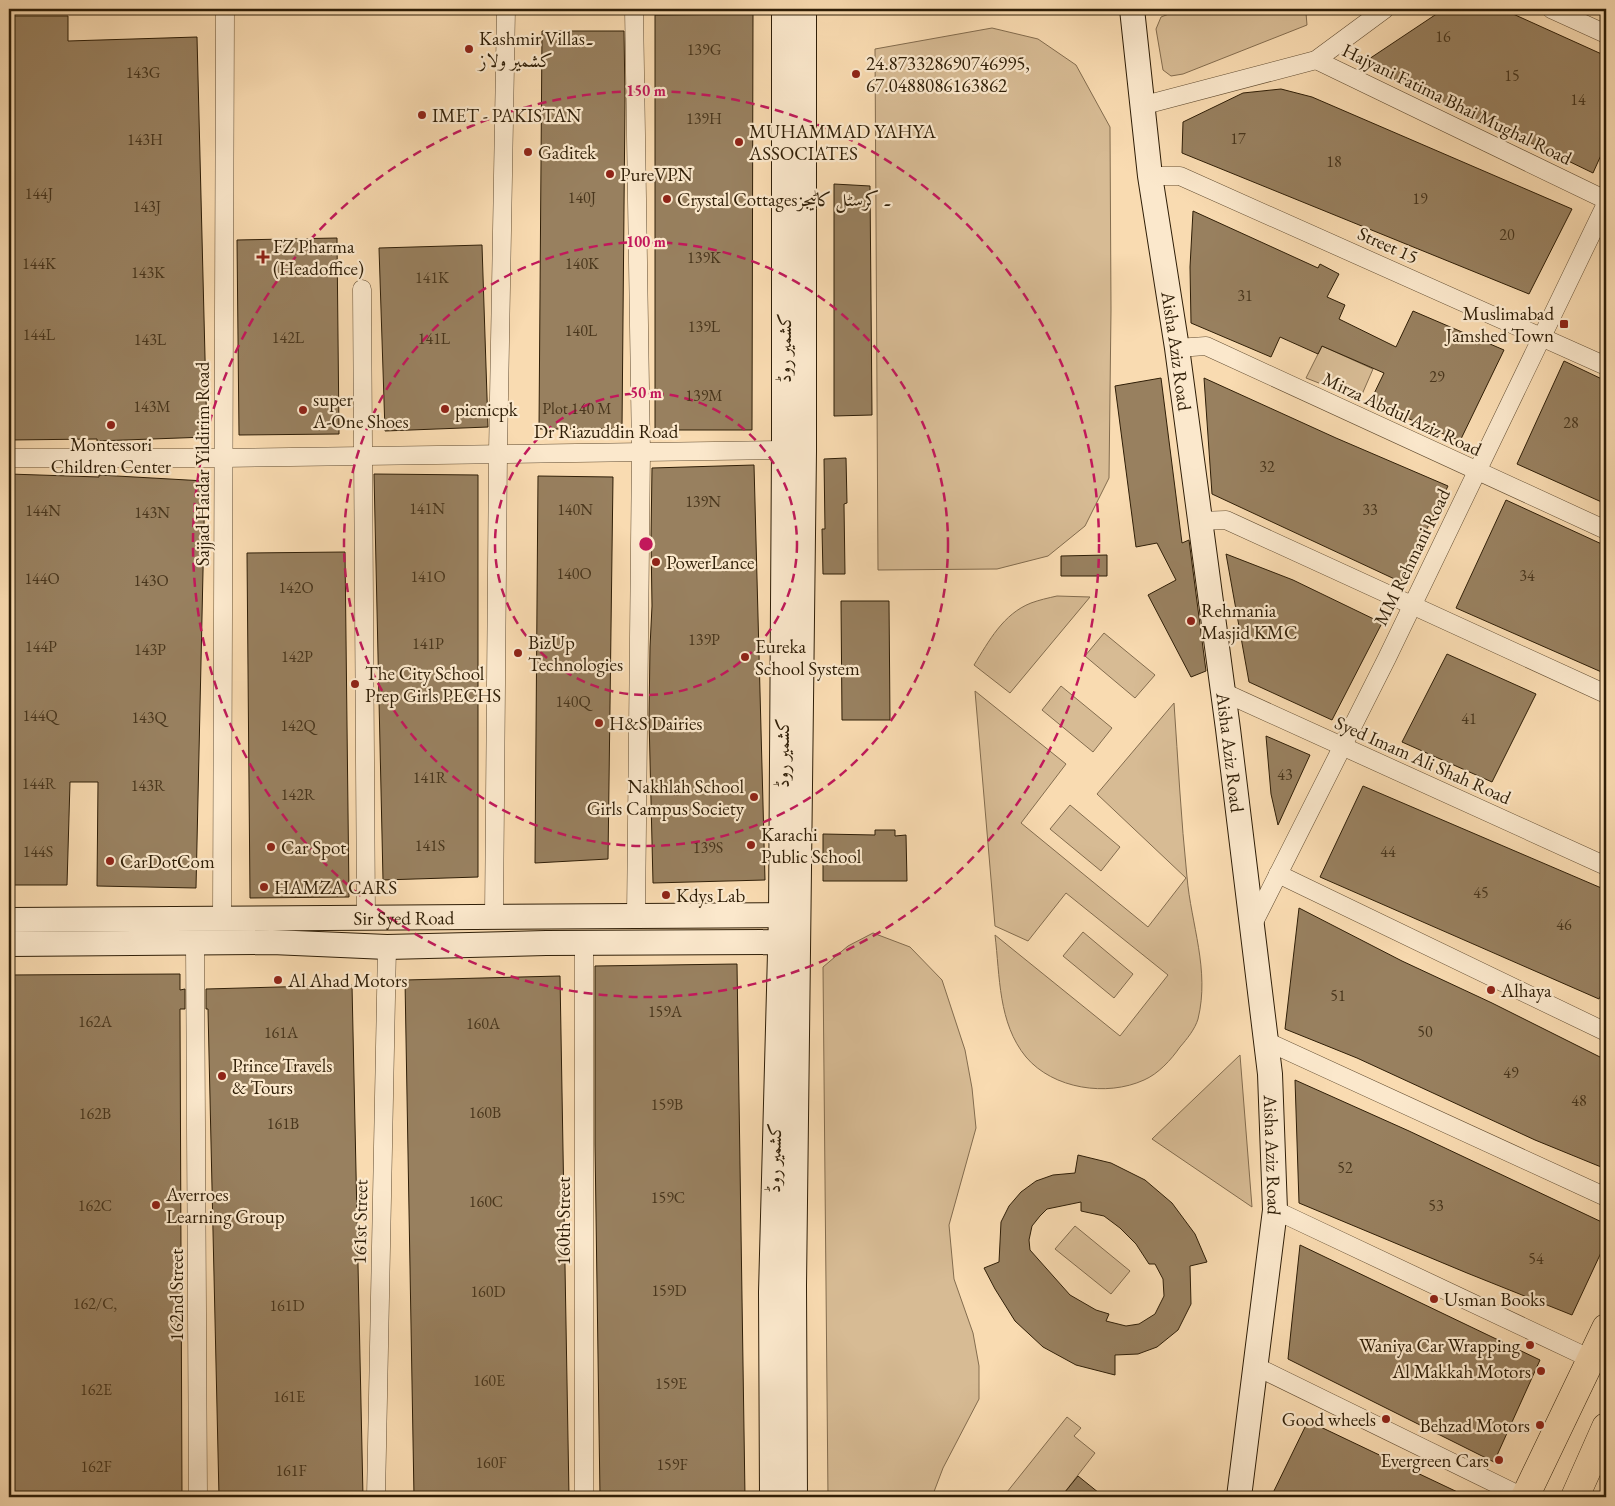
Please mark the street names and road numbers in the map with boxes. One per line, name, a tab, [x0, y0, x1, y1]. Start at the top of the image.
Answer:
street label: Hajyani Fatima Bhai Mughal Road	[1338, 37, 1576, 171]
street label: Street 15	[1354, 221, 1422, 269]
street label: Aisha Aziz Road	[1156, 288, 1198, 413]
street label: کشمیر روڈ	[772, 313, 797, 383]
street label: Sajjad Haidar Yildirim Road	[190, 361, 215, 566]
street label: Mirza Abdul Aziz Road	[1318, 366, 1486, 462]
street label: Dr Riazuddin Road	[534, 419, 679, 444]
street label: MM Rehmani Road	[1368, 484, 1456, 630]
street label: Aisha Aziz Road	[1211, 690, 1251, 814]
street label: Syed Imam Ali Shah Road	[1331, 710, 1515, 810]
street label: کشمیر روڈ	[770, 718, 795, 788]
street label: Sir Syed Road	[353, 905, 455, 930]
street label: Aisha Aziz Road	[1258, 1093, 1288, 1217]
street label: کشمیر روڈ	[761, 1123, 787, 1193]
street label: 160th Street	[551, 1177, 576, 1265]
street label: 161st Street	[347, 1179, 373, 1265]
street label: 162nd Street	[164, 1249, 189, 1341]

